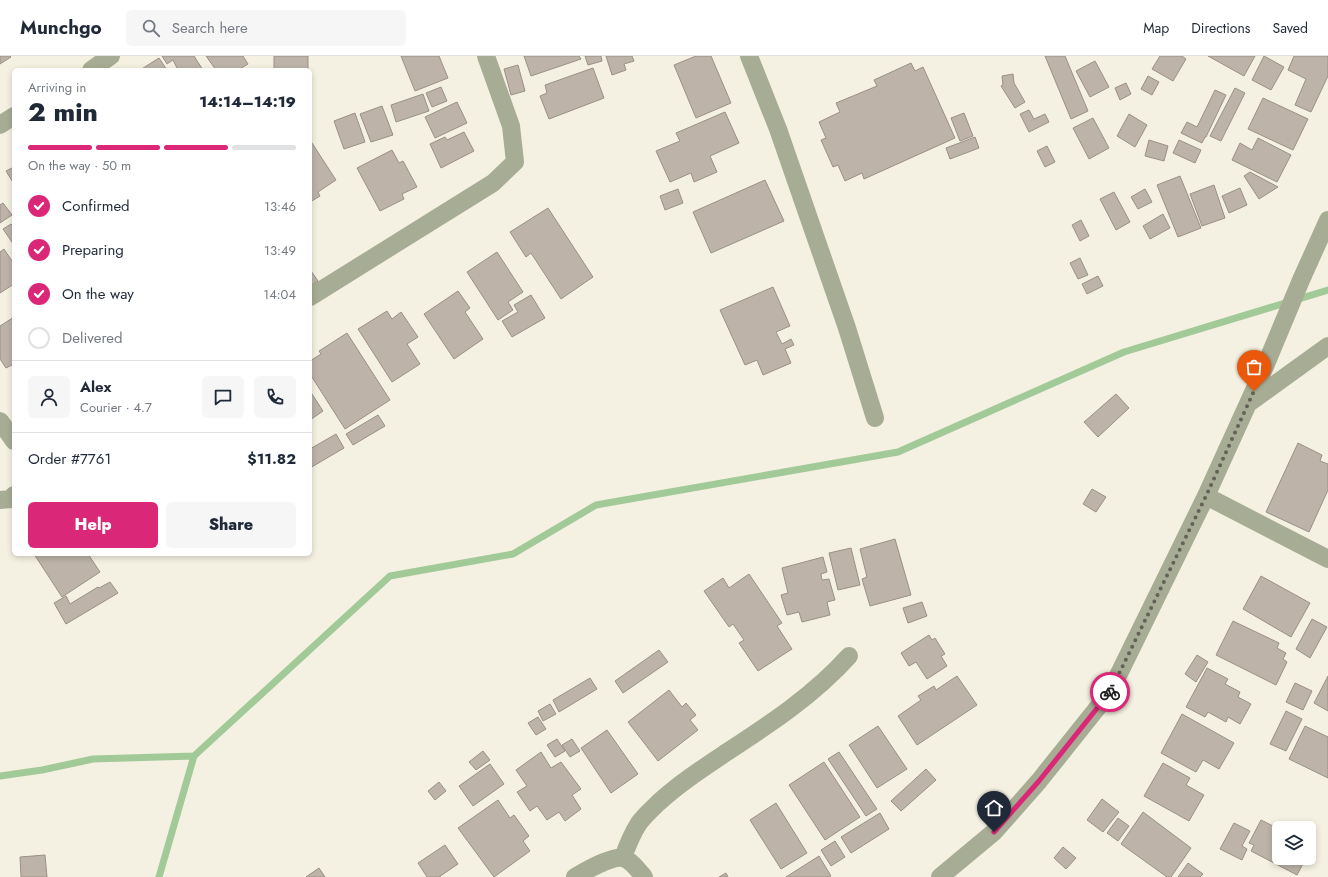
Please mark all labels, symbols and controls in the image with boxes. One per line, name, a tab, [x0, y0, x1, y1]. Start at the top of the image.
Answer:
search box	[126, 10, 406, 46]
text: Munchgo	[20, 14, 102, 41]
icon: search	[140, 17, 162, 39]
text: Search here	[172, 17, 248, 39]
text: Map	[1143, 18, 1169, 38]
text: Directions	[1191, 18, 1251, 38]
text: Saved	[1273, 18, 1308, 38]
text: Arriving in	[28, 78, 86, 97]
text: 14:14–14:19	[199, 91, 296, 113]
text: 2 min	[28, 93, 98, 131]
text: On the way · 50 m	[28, 156, 131, 175]
icon: check	[28, 195, 50, 217]
text: Confirmed	[62, 195, 130, 217]
text: 13:46	[264, 197, 296, 216]
icon: check	[28, 239, 50, 261]
text: Preparing	[62, 239, 124, 261]
text: 13:49	[264, 241, 296, 260]
icon: check	[28, 283, 50, 305]
text: On the way	[62, 283, 134, 305]
text: 14:04	[263, 285, 296, 304]
text: Delivered	[62, 327, 123, 349]
pin	[1237, 350, 1271, 391]
icon: bag	[1243, 356, 1265, 378]
button: person	[28, 376, 70, 418]
text: Alex	[80, 376, 111, 398]
button: chat	[202, 376, 244, 418]
button: phone	[254, 376, 296, 418]
text: Courier · 4.7	[80, 398, 152, 417]
text: Order #7761	[28, 448, 111, 470]
text: $11.82	[247, 448, 296, 470]
button: Help	[28, 502, 158, 548]
button: Share	[166, 502, 296, 548]
courier	[1090, 672, 1130, 712]
icon: bike	[1099, 681, 1121, 703]
pin	[977, 791, 1011, 832]
icon: home	[983, 797, 1005, 819]
map controls	[1272, 821, 1316, 865]
button: layers	[1272, 821, 1316, 865]

